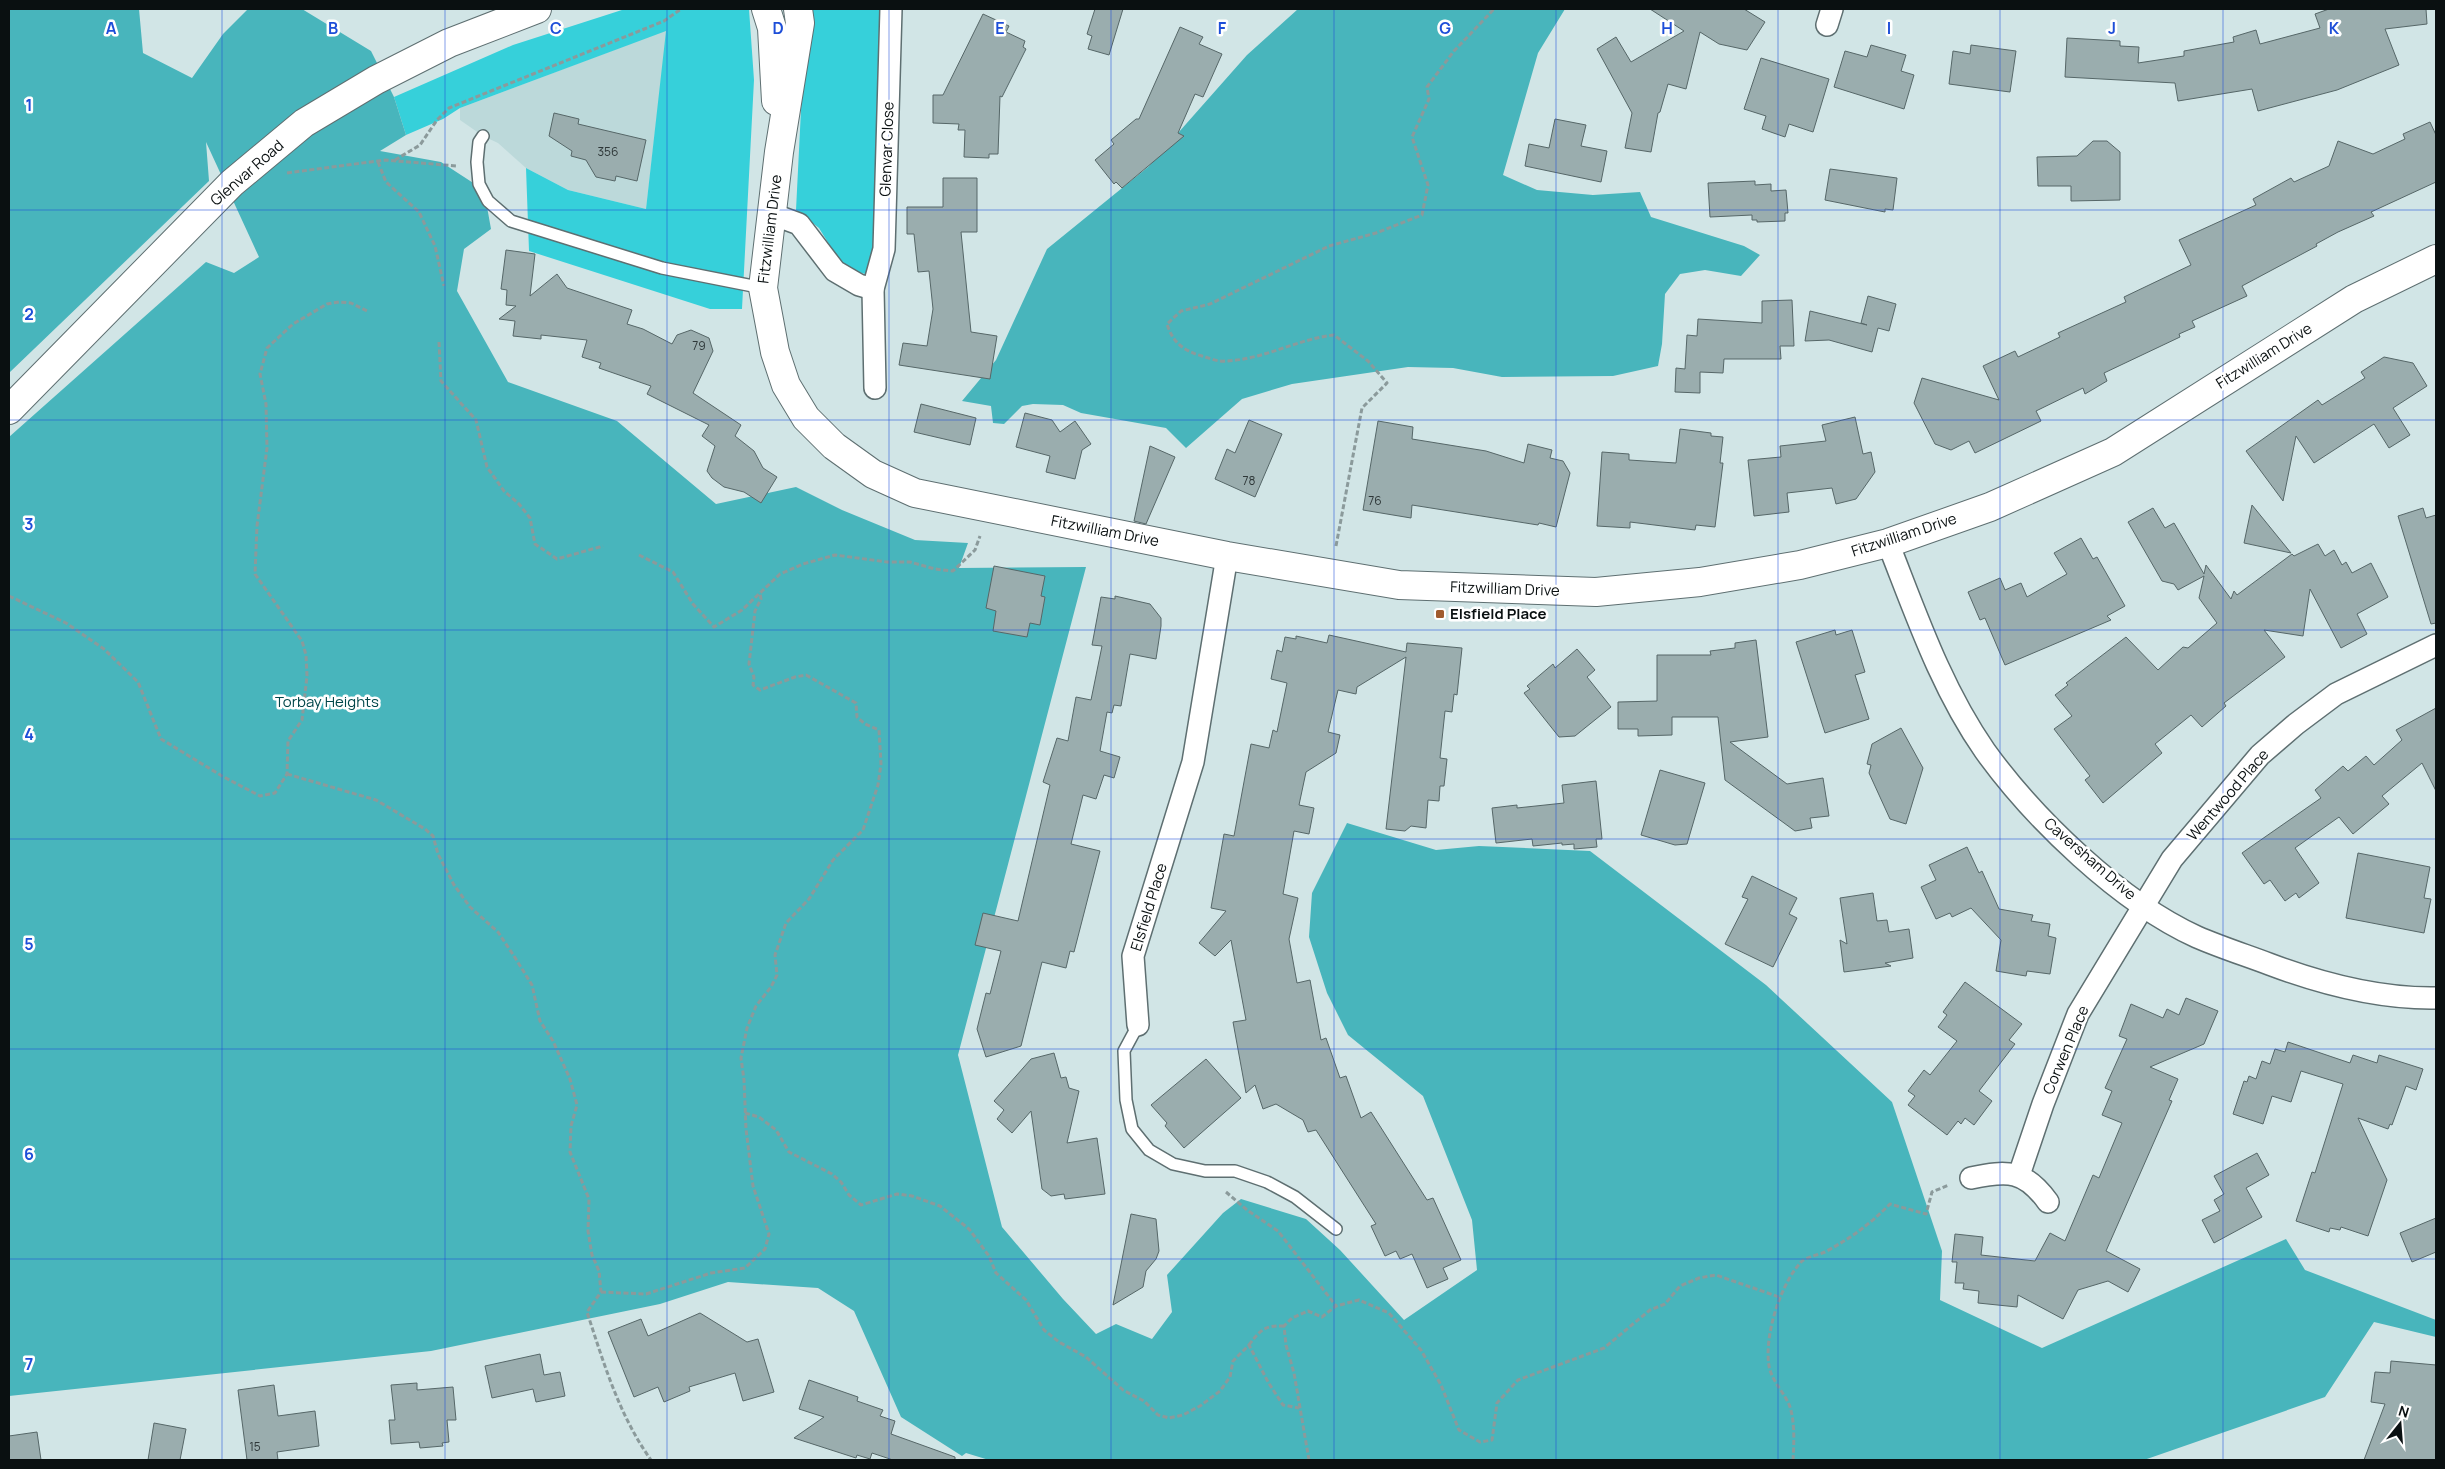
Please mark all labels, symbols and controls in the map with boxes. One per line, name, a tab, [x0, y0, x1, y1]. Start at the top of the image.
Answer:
text: A	[106, 17, 117, 39]
text: B	[328, 17, 338, 39]
text: C	[550, 17, 562, 39]
text: D	[772, 17, 784, 39]
text: E	[995, 17, 1005, 39]
text: F	[1218, 17, 1227, 39]
text: G	[1439, 17, 1451, 39]
text: H	[1661, 17, 1673, 39]
text: I	[1887, 17, 1891, 39]
text: J	[2108, 17, 2116, 39]
text: K	[2329, 17, 2340, 39]
text: 1	[25, 94, 33, 116]
street label: Glenvar Close	[874, 101, 899, 197]
street label: Glenvar Road	[205, 135, 288, 210]
house number: 356	[597, 143, 619, 160]
street label: Fitzwilliam Drive	[752, 173, 787, 285]
text: 2	[24, 303, 34, 325]
street label: Fitzwilliam Drive	[2212, 317, 2316, 394]
house number: 79	[692, 337, 706, 354]
house number: 78	[1243, 472, 1256, 489]
house number: 76	[1368, 492, 1382, 509]
street label: Fitzwilliam Drive	[1848, 508, 1959, 561]
street label: Fitzwilliam Drive	[1049, 510, 1161, 551]
text: 3	[24, 513, 34, 535]
street label: Fitzwilliam Drive	[1450, 576, 1560, 601]
place label: Elsfield Place	[1450, 603, 1547, 624]
marker: Elsfield Place	[1434, 608, 1446, 620]
park label: Torbay Heights	[275, 691, 379, 712]
text: 4	[24, 723, 34, 745]
street label: Wentwood Place	[2182, 744, 2273, 845]
street label: Caversham Drive	[2040, 813, 2141, 905]
street label: Elsfield Place	[1125, 860, 1172, 953]
text: 5	[24, 933, 34, 955]
street label: Corwen Place	[2037, 1002, 2094, 1097]
text: 6	[24, 1143, 34, 1165]
text: 7	[25, 1353, 33, 1375]
north arrow	[2375, 1399, 2425, 1449]
text: N	[2396, 1401, 2412, 1422]
house number: 15	[249, 1438, 261, 1455]

